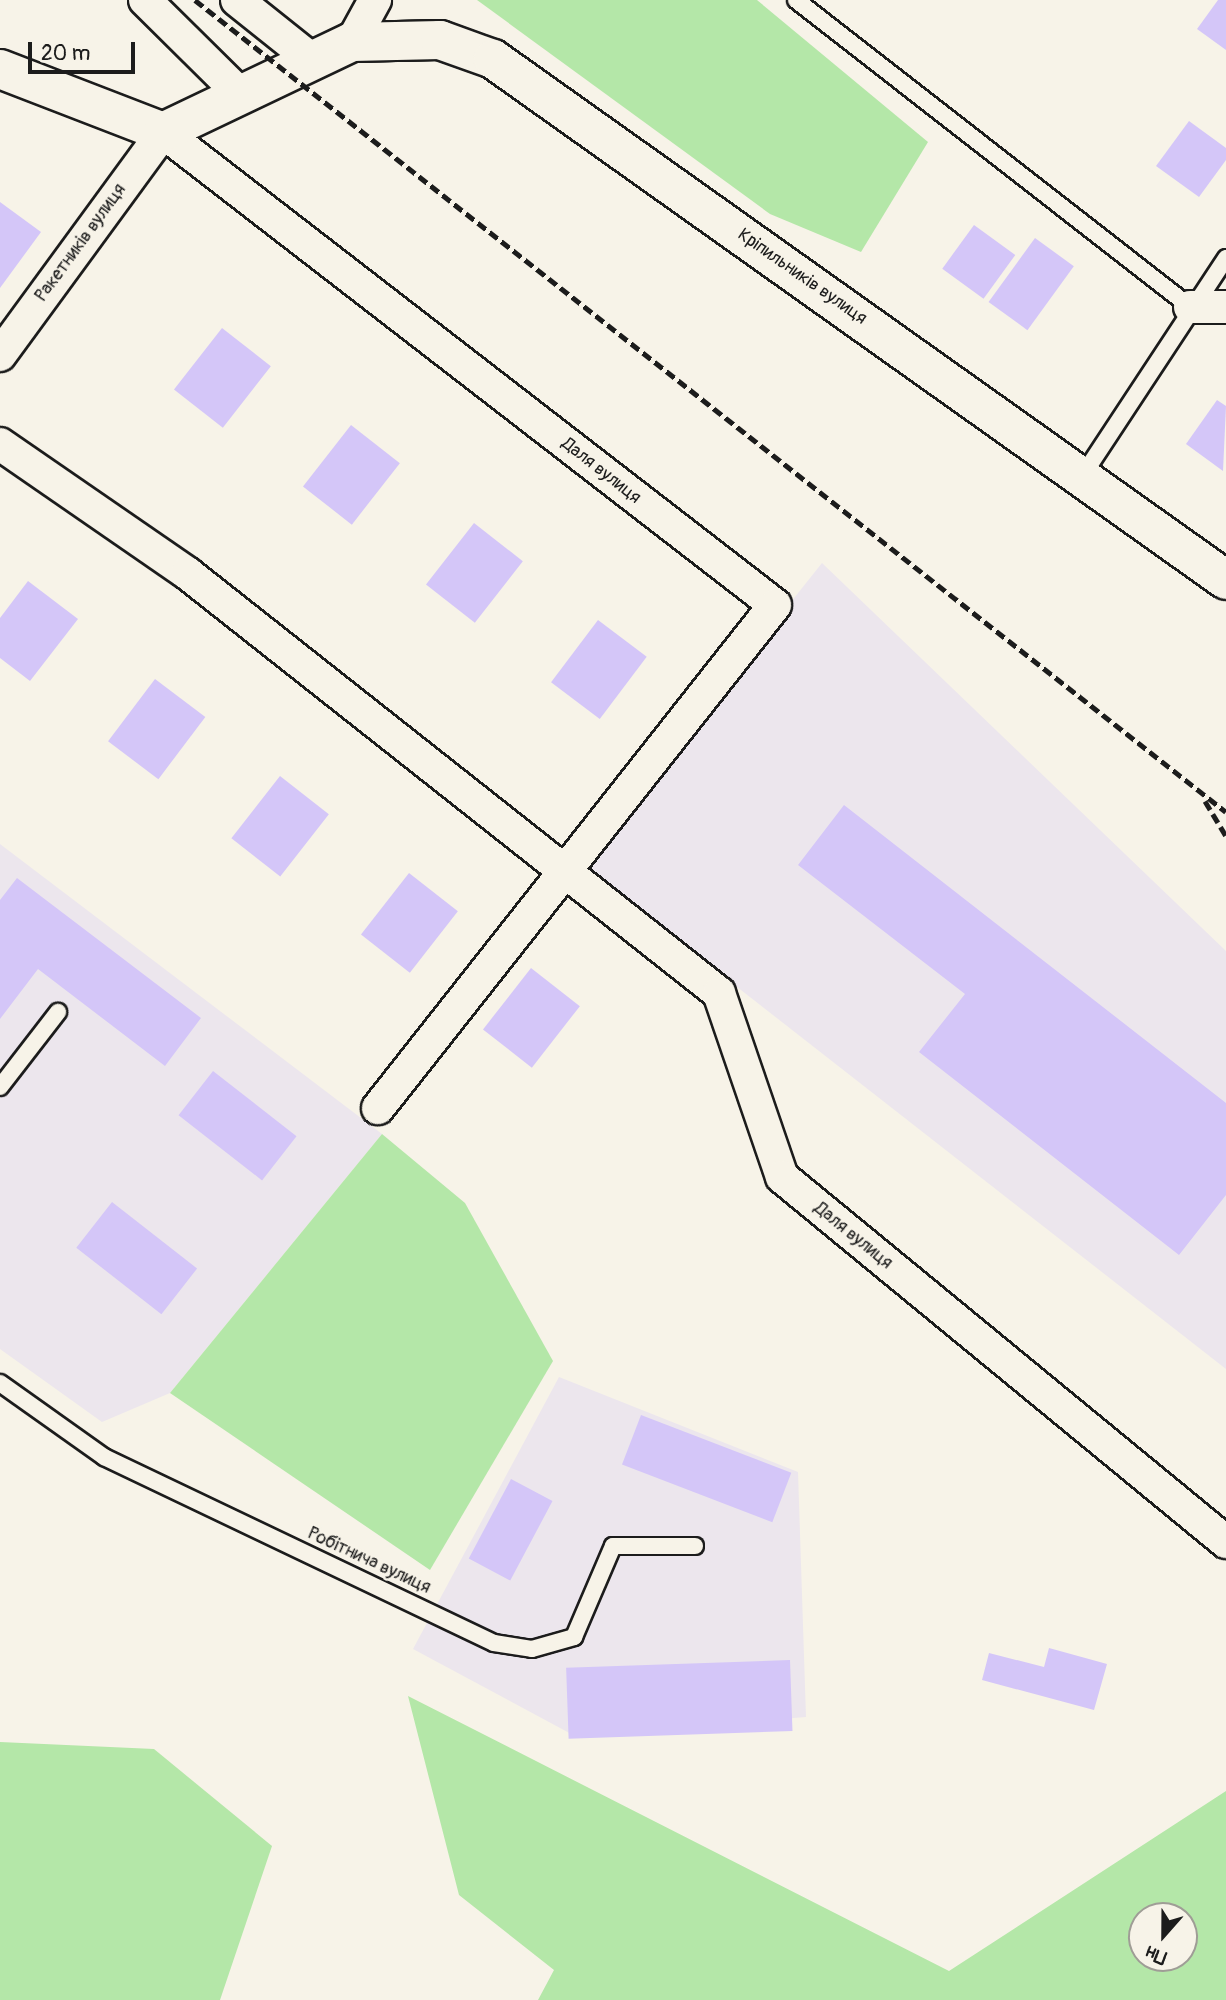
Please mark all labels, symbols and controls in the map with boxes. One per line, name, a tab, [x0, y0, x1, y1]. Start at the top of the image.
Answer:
scale bar	[32, 28, 138, 72]
text: 20 m	[41, 40, 90, 67]
street label: Ракетників вулиця	[31, 180, 131, 306]
street label: Кріпильників вулиця	[733, 224, 871, 330]
street label: Даля вулиця	[557, 433, 645, 509]
street label: Даля вулиця	[809, 1198, 897, 1274]
street label: Робітнича вулиця	[304, 1523, 434, 1599]
north arrow	[1128, 1902, 1198, 1972]
text: Пн	[1142, 1940, 1170, 1970]

